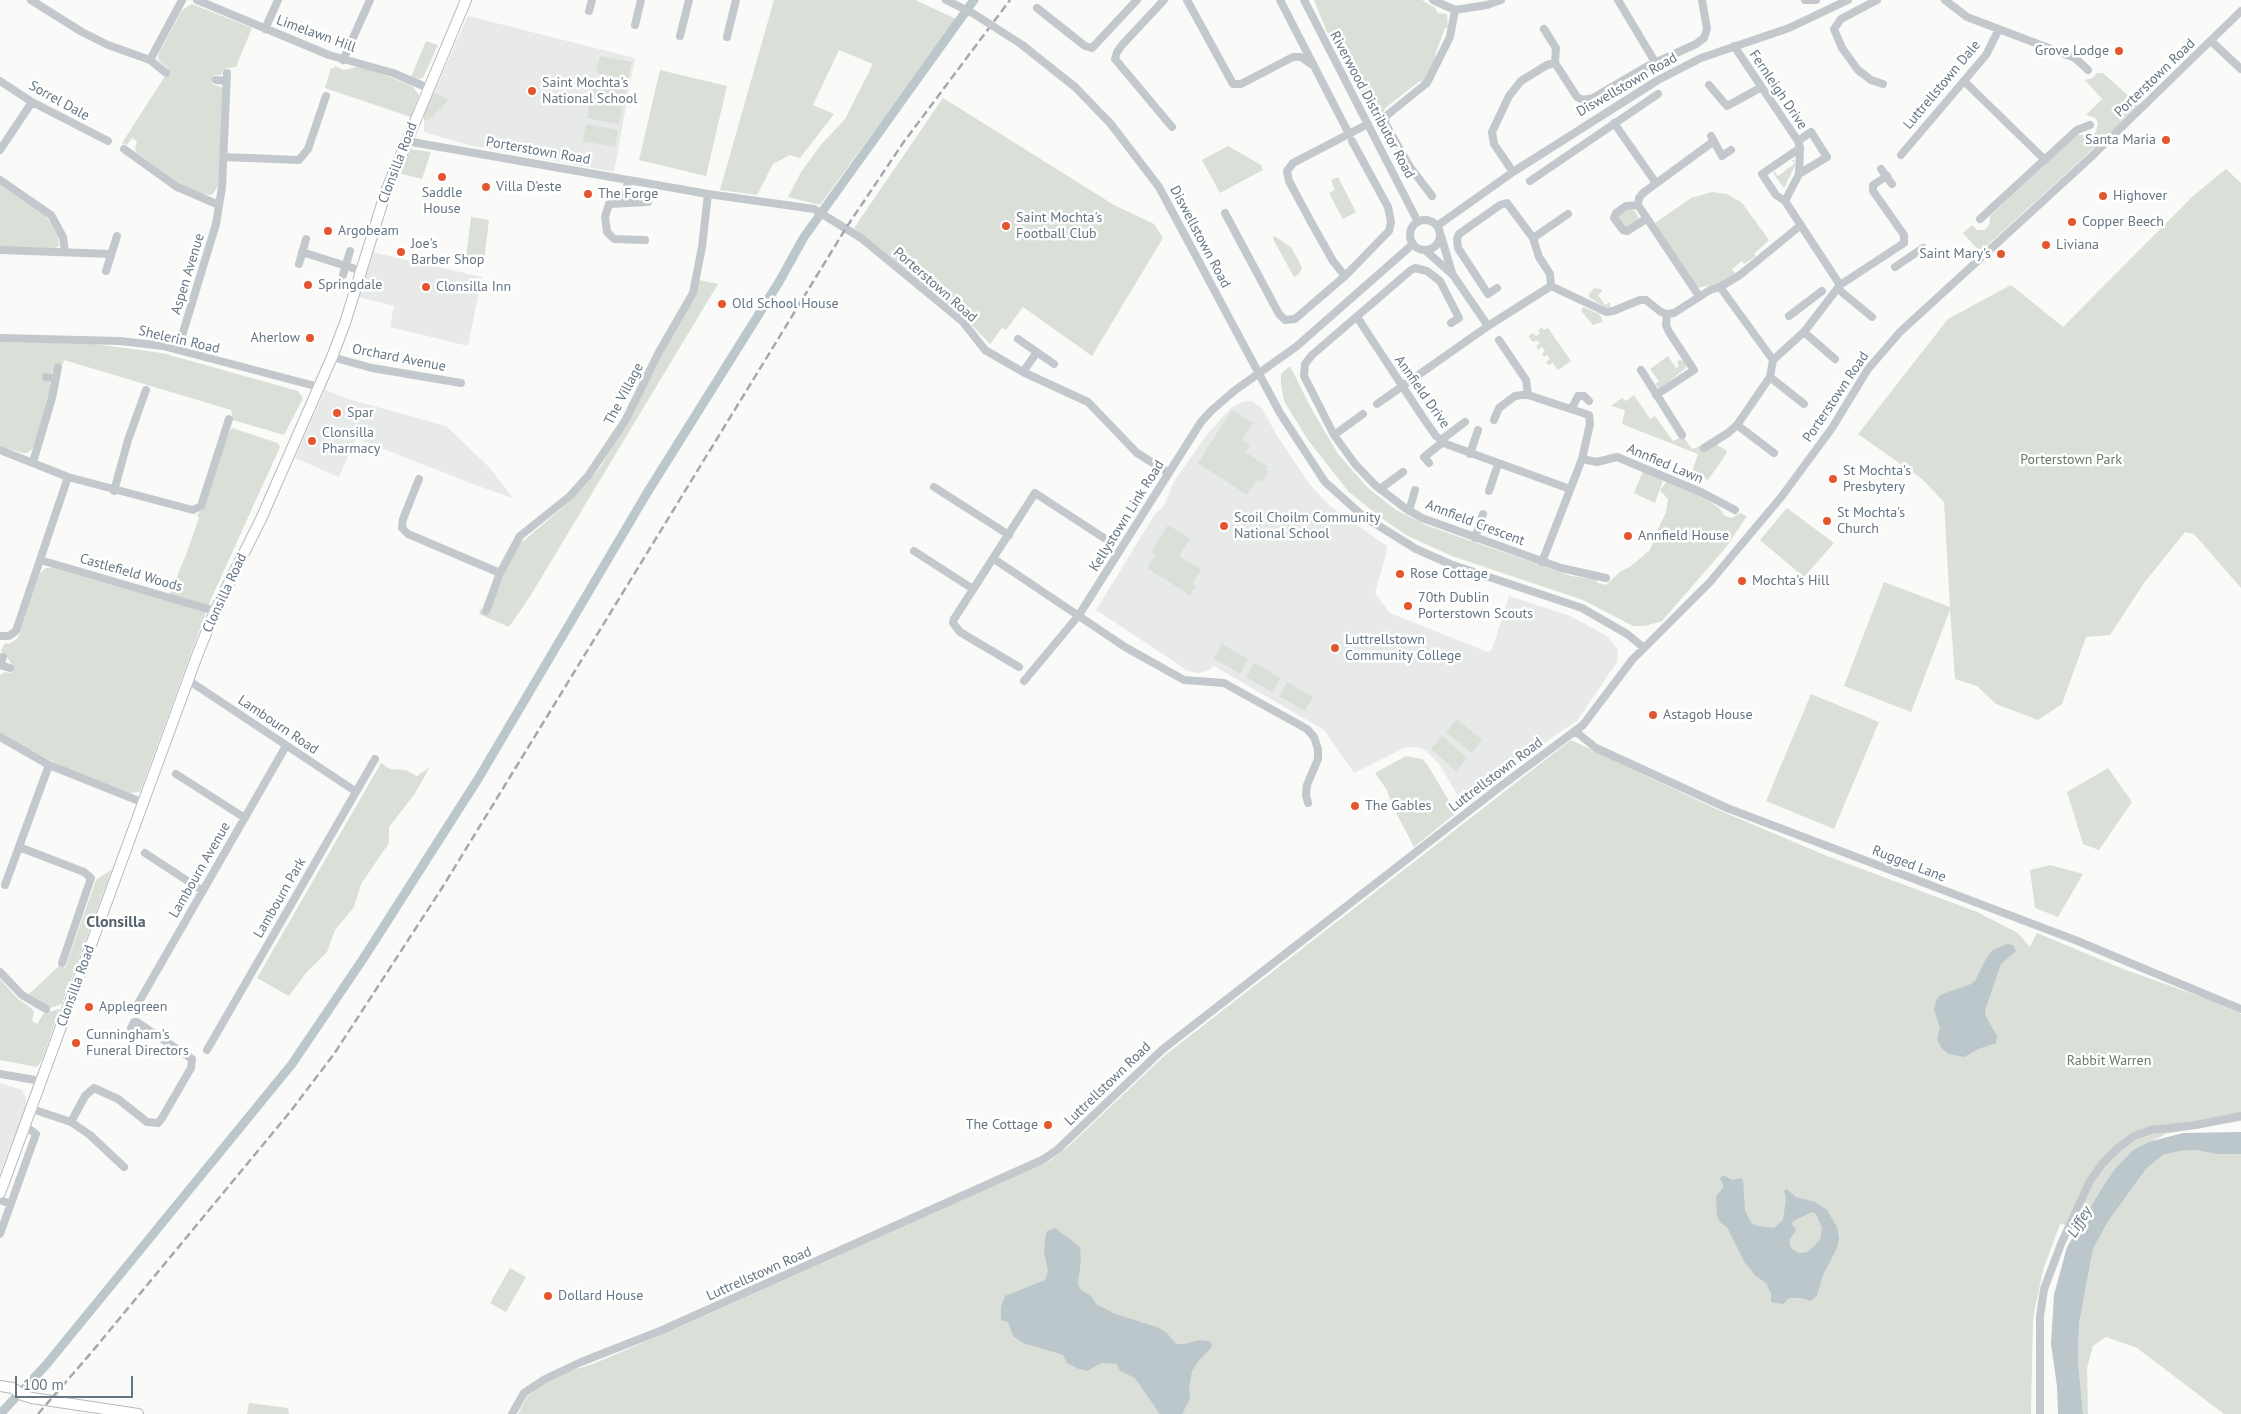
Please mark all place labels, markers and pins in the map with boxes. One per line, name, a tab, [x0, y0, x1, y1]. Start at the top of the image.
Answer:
place label: Grove Lodge	[2035, 43, 2109, 59]
marker: Grove Lodge	[2113, 45, 2125, 57]
place label: Saint Mochta's National School	[542, 75, 637, 108]
marker: Saint Mochta's National School	[526, 85, 538, 97]
place label: Santa Maria	[2085, 132, 2156, 148]
marker: Santa Maria	[2160, 134, 2172, 146]
marker: Saddle House	[436, 171, 448, 183]
place label: Villa D'este	[496, 179, 562, 195]
marker: Villa D'este	[480, 181, 492, 193]
place label: Saddle House	[422, 185, 462, 218]
place label: The Forge	[598, 186, 658, 202]
marker: The Forge	[582, 188, 594, 200]
place label: Highover	[2113, 188, 2167, 204]
marker: Highover	[2097, 190, 2109, 202]
place label: Saint Mochta's Football Club	[1016, 210, 1102, 242]
place label: Copper Beech	[2082, 214, 2164, 230]
marker: Copper Beech	[2066, 216, 2078, 228]
marker: Saint Mochta's Football Club	[1000, 220, 1012, 232]
place label: Argobeam	[338, 223, 399, 239]
marker: Argobeam	[322, 225, 334, 237]
place label: Joe's Barber Shop	[411, 236, 484, 268]
place label: Liviana	[2056, 237, 2099, 253]
marker: Liviana	[2040, 239, 2052, 251]
marker: Joe's Barber Shop	[395, 246, 407, 258]
place label: Saint Mary's	[1919, 246, 1991, 262]
marker: Saint Mary's	[1995, 248, 2007, 260]
place label: Springdale	[318, 277, 382, 293]
marker: Springdale	[302, 279, 314, 291]
place label: Clonsilla Inn	[436, 279, 511, 295]
marker: Clonsilla Inn	[420, 281, 432, 293]
place label: Old School House	[732, 296, 839, 312]
marker: Old School House	[716, 298, 728, 310]
place label: Aherlow	[251, 330, 300, 346]
marker: Aherlow	[304, 332, 316, 344]
place label: Spar	[347, 405, 374, 421]
marker: Spar	[331, 407, 343, 419]
place label: Clonsilla Pharmacy	[322, 425, 380, 458]
marker: Clonsilla Pharmacy	[306, 435, 318, 447]
place label: St Mochta's Presbytery	[1843, 463, 1911, 496]
marker: St Mochta's Presbytery	[1827, 473, 1839, 485]
place label: St Mochta's Church	[1837, 505, 1905, 538]
place label: Scoil Choilm Community National School	[1234, 510, 1381, 542]
marker: St Mochta's Church	[1821, 515, 1833, 527]
marker: Scoil Choilm Community National School	[1218, 520, 1230, 532]
place label: Annfield House	[1638, 528, 1729, 544]
marker: Annfield House	[1622, 530, 1634, 542]
place label: Rose Cottage	[1410, 566, 1488, 582]
marker: Rose Cottage	[1394, 568, 1406, 580]
place label: Mochta's Hill	[1752, 573, 1829, 589]
marker: Mochta's Hill	[1736, 575, 1748, 587]
place label: 70th Dublin Porterstown Scouts	[1418, 590, 1533, 622]
marker: 70th Dublin Porterstown Scouts	[1402, 600, 1414, 612]
place label: Luttrellstown Community College	[1345, 632, 1461, 664]
marker: Luttrellstown Community College	[1329, 642, 1341, 654]
place label: Astagob House	[1663, 707, 1753, 723]
marker: Astagob House	[1647, 709, 1659, 721]
place label: The Gables	[1365, 798, 1431, 814]
marker: The Gables	[1349, 800, 1361, 812]
place label: Applegreen	[99, 999, 167, 1015]
marker: Applegreen	[83, 1001, 95, 1013]
place label: Cunningham's Funeral Directors	[86, 1027, 189, 1060]
marker: Cunningham's Funeral Directors	[70, 1037, 82, 1049]
place label: The Cottage	[966, 1117, 1038, 1133]
marker: The Cottage	[1042, 1119, 1054, 1131]
place label: Dollard House	[558, 1288, 643, 1304]
marker: Dollard House	[542, 1290, 554, 1302]

